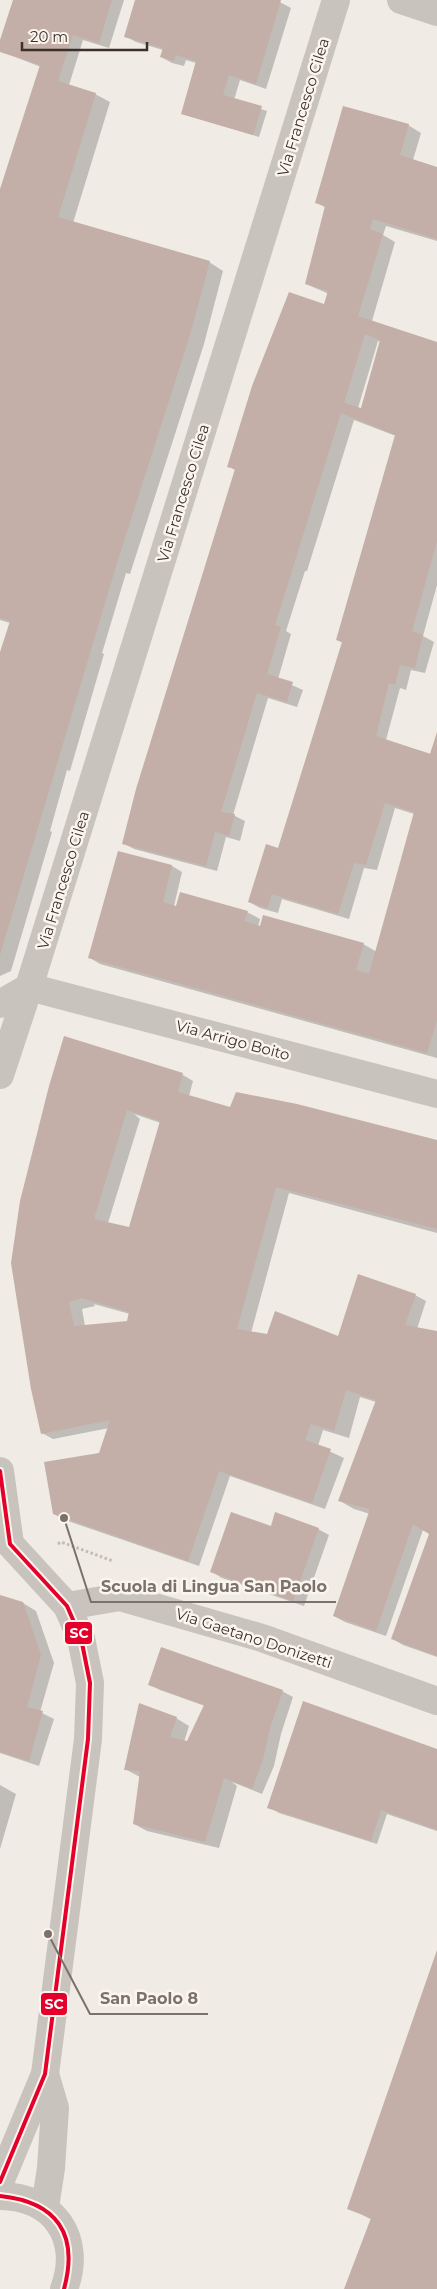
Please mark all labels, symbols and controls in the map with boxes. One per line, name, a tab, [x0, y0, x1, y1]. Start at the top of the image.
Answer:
scale bar	[22, 20, 148, 52]
text: 20 m	[30, 27, 68, 46]
street label: Via Francesco Cilea	[273, 36, 333, 178]
street label: Via Francesco Cilea	[153, 422, 213, 564]
street label: Via Francesco Cilea	[33, 809, 93, 951]
street label: Via Arrigo Boito	[174, 1016, 292, 1064]
callout: Scuola di Lingua San Paolo	[91, 1571, 336, 1602]
text: Scuola di Lingua San Paolo	[101, 1577, 327, 1596]
street label: Via Gaetano Donizetti	[173, 1604, 335, 1672]
line badge: SC	[64, 1621, 93, 1645]
text: SC	[69, 1624, 89, 1642]
callout: San Paolo 8	[90, 1983, 208, 2014]
text: San Paolo 8	[100, 1989, 198, 2008]
line badge: SC	[40, 1992, 68, 2016]
text: SC	[44, 1995, 64, 2013]

